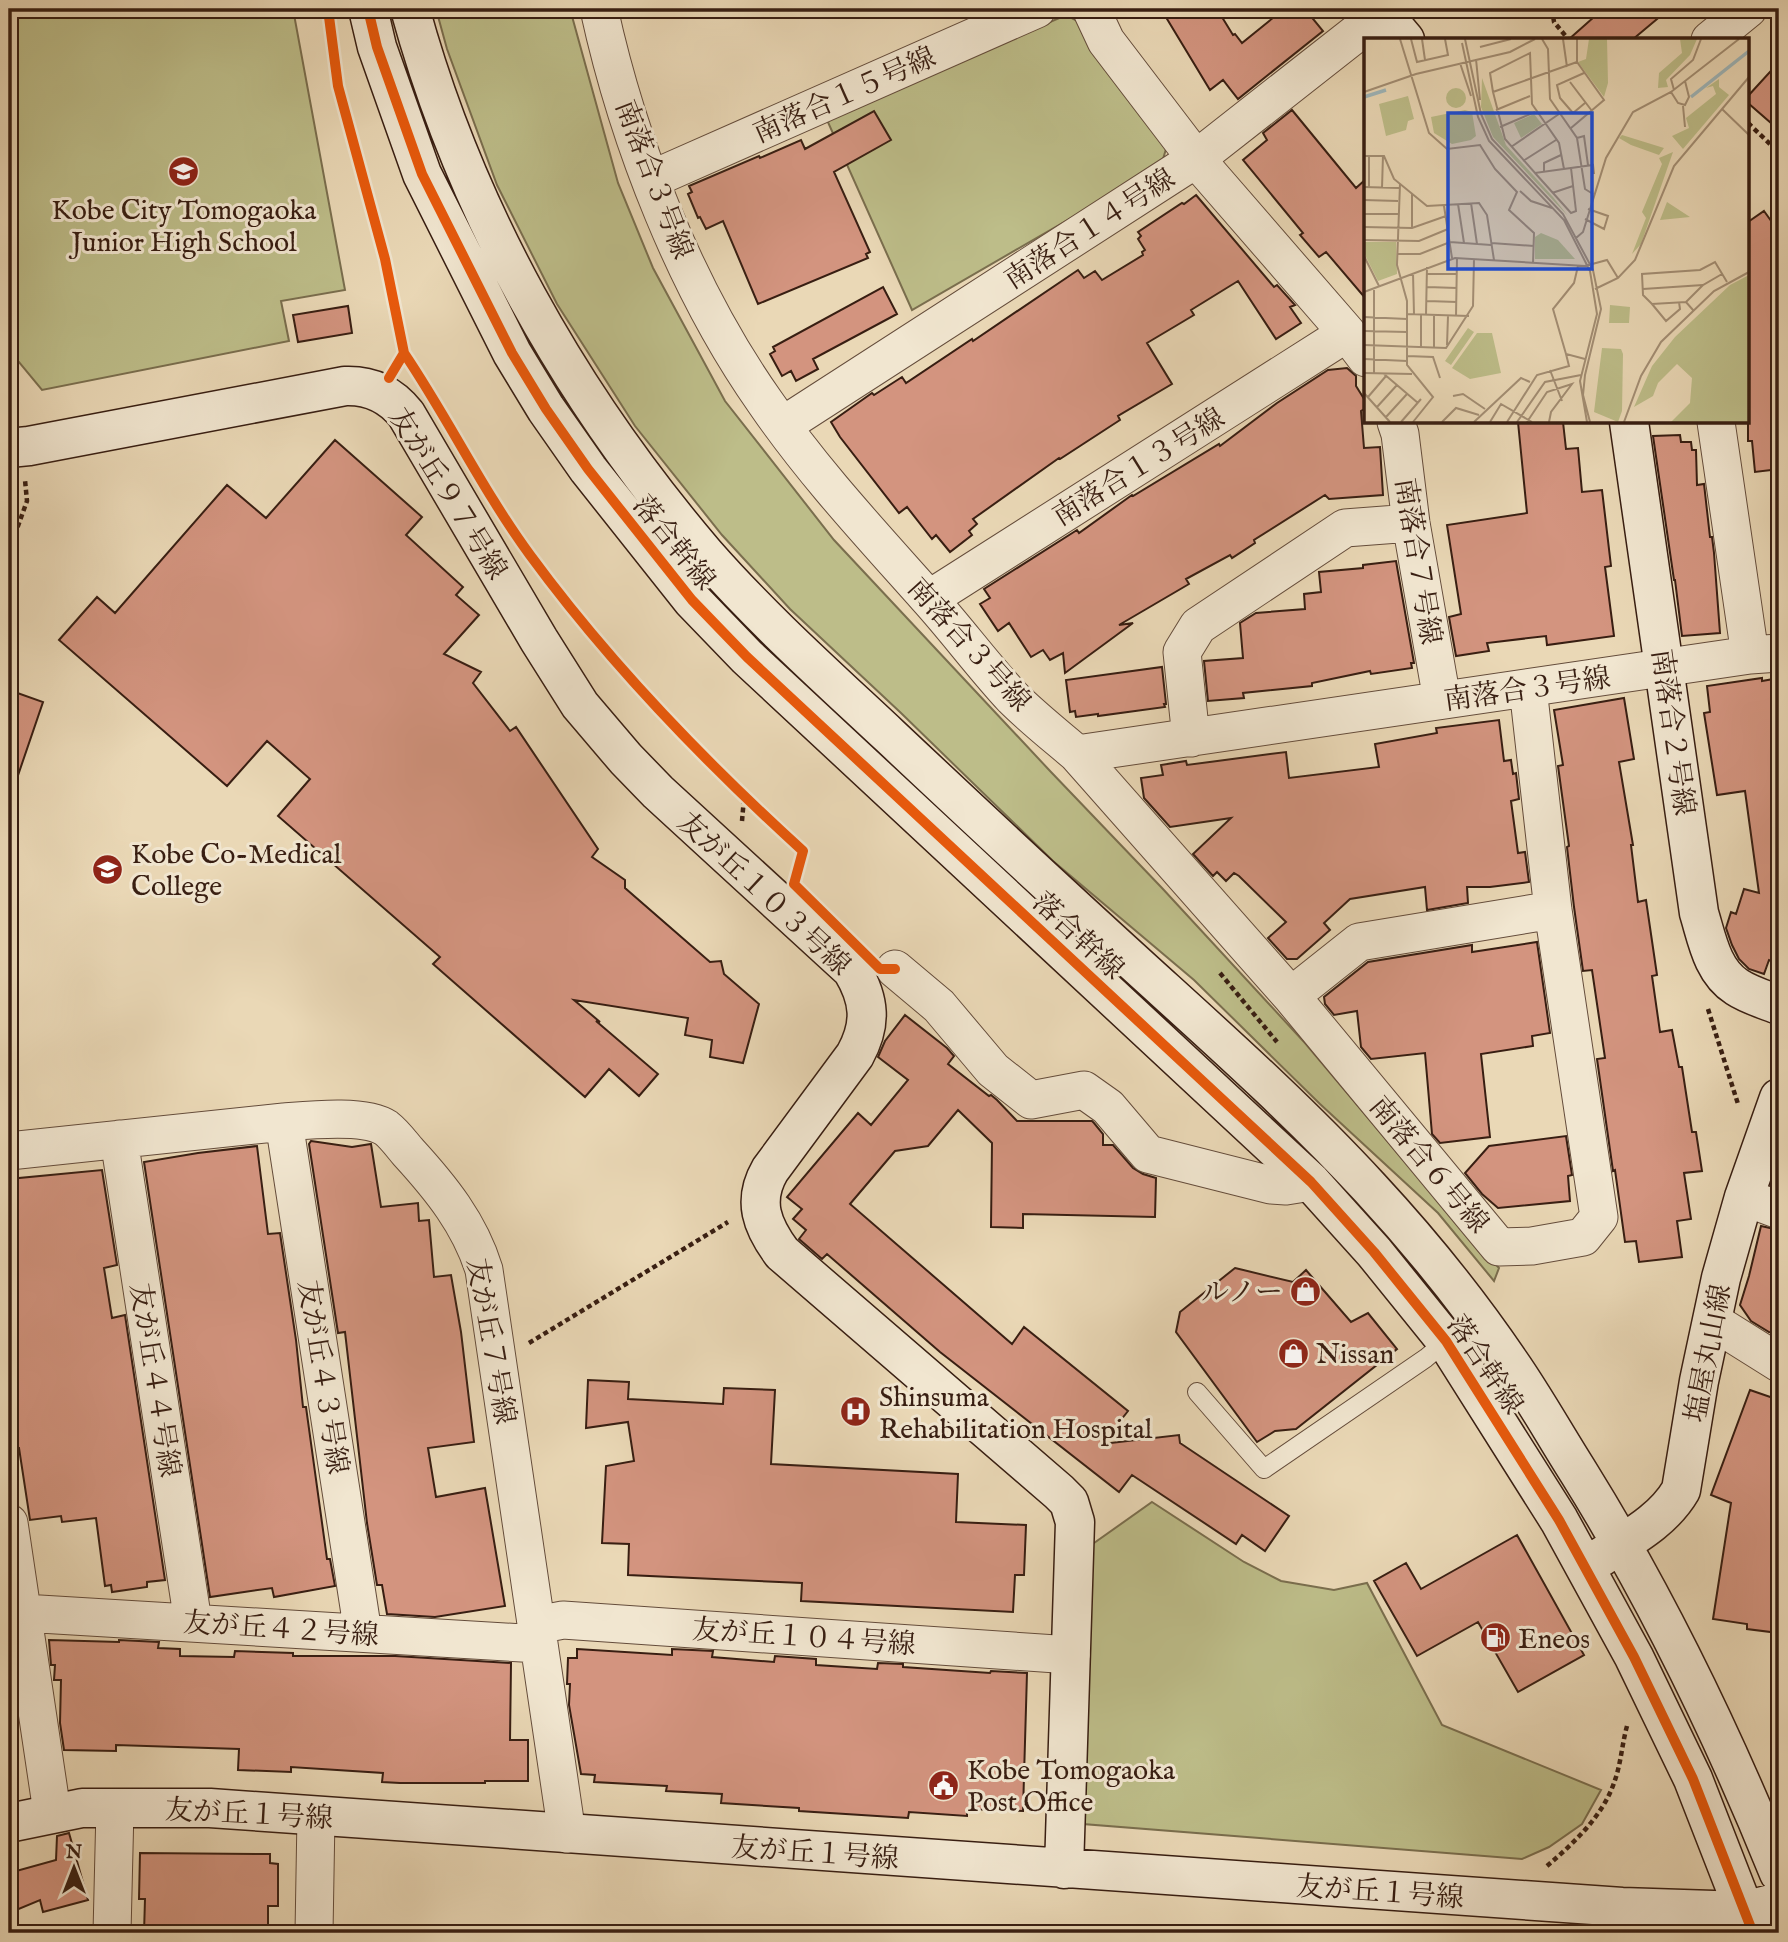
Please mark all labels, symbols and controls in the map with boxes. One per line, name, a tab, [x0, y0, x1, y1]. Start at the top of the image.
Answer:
inset map	[1364, 38, 1750, 424]
street label: 南落合１５号線	[748, 40, 942, 152]
street label: 南落合３号線	[606, 95, 699, 265]
school or university icon: Kobe City Tomogaoka Junior High School	[167, 155, 201, 189]
street label: 南落合１４号線	[999, 162, 1182, 298]
place label: Kobe City Tomogaoka Junior High School	[52, 194, 317, 261]
street label: 南落合１３号線	[1047, 401, 1232, 535]
street label: 友が丘９７号線	[380, 402, 514, 587]
street label: 南落合７号線	[1386, 476, 1447, 647]
street label: 落合幹線	[624, 489, 722, 598]
street label: 南落合３号線	[899, 572, 1037, 720]
street label: 南落合２号線	[1643, 647, 1701, 818]
street label: 南落合３号線	[1442, 661, 1613, 719]
street label: 友が丘１０３号線	[669, 806, 857, 984]
place label: Kobe Co-Medical College	[131, 838, 342, 905]
school or university icon: Kobe Co-Medical College	[91, 852, 125, 886]
street label: 落合幹線	[1024, 886, 1130, 988]
street label: 南落合６号線	[1361, 1090, 1495, 1241]
street label: 友が丘７号線	[458, 1256, 521, 1427]
shop icon: ルノー	[1289, 1274, 1323, 1308]
place label: ルノー	[1201, 1276, 1283, 1311]
street label: 友が丘４３号線	[289, 1278, 354, 1477]
street label: 友が丘４４号線	[121, 1281, 186, 1480]
street label: 塩屋丸山線	[1679, 1281, 1740, 1426]
street label: 落合幹線	[1438, 1309, 1530, 1422]
shop icon: Nissan	[1276, 1336, 1310, 1370]
place label: Nissan	[1316, 1338, 1394, 1373]
place label: Shinsuma Rehabilitation Hospital	[879, 1381, 1153, 1448]
hospital icon: Shinsuma Rehabilitation Hospital	[839, 1395, 873, 1429]
street label: 友が丘４２号線	[182, 1606, 380, 1655]
street label: 友が丘１０４号線	[691, 1613, 917, 1664]
fuel station icon: Eneos	[1478, 1621, 1512, 1655]
place label: Eneos	[1518, 1623, 1590, 1658]
place label: Kobe Tomogaoka Post Office	[967, 1754, 1176, 1821]
public building icon: Kobe Tomogaoka Post Office	[927, 1768, 961, 1802]
street label: 友が丘１号線	[164, 1794, 334, 1837]
street label: 友が丘１号線	[730, 1831, 900, 1878]
north arrow	[38, 1834, 108, 1904]
text: N	[65, 1841, 83, 1865]
street label: 友が丘１号線	[1295, 1870, 1465, 1917]

